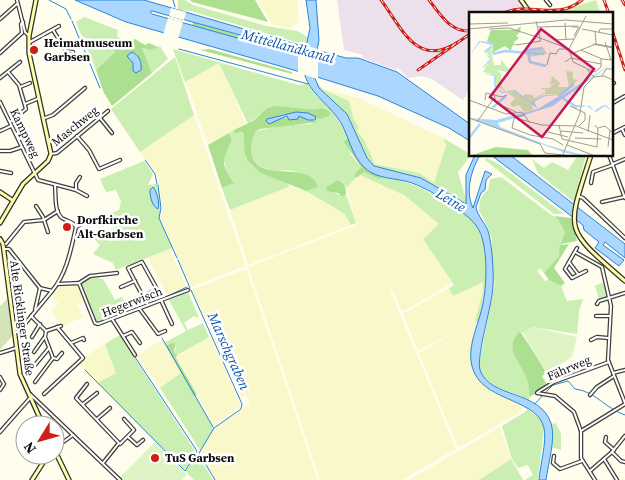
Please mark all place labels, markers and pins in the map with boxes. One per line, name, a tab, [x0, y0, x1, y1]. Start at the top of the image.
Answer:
place label: Heimatmuseum Garbsen	[44, 35, 133, 65]
marker: Heimatmuseum Garbsen	[28, 44, 40, 56]
place label: Dorfkirche Alt-Garbsen	[77, 212, 144, 242]
marker: Dorfkirche Alt-Garbsen	[61, 221, 73, 233]
place label: TuS Garbsen	[165, 450, 235, 466]
marker: TuS Garbsen	[149, 452, 161, 464]

